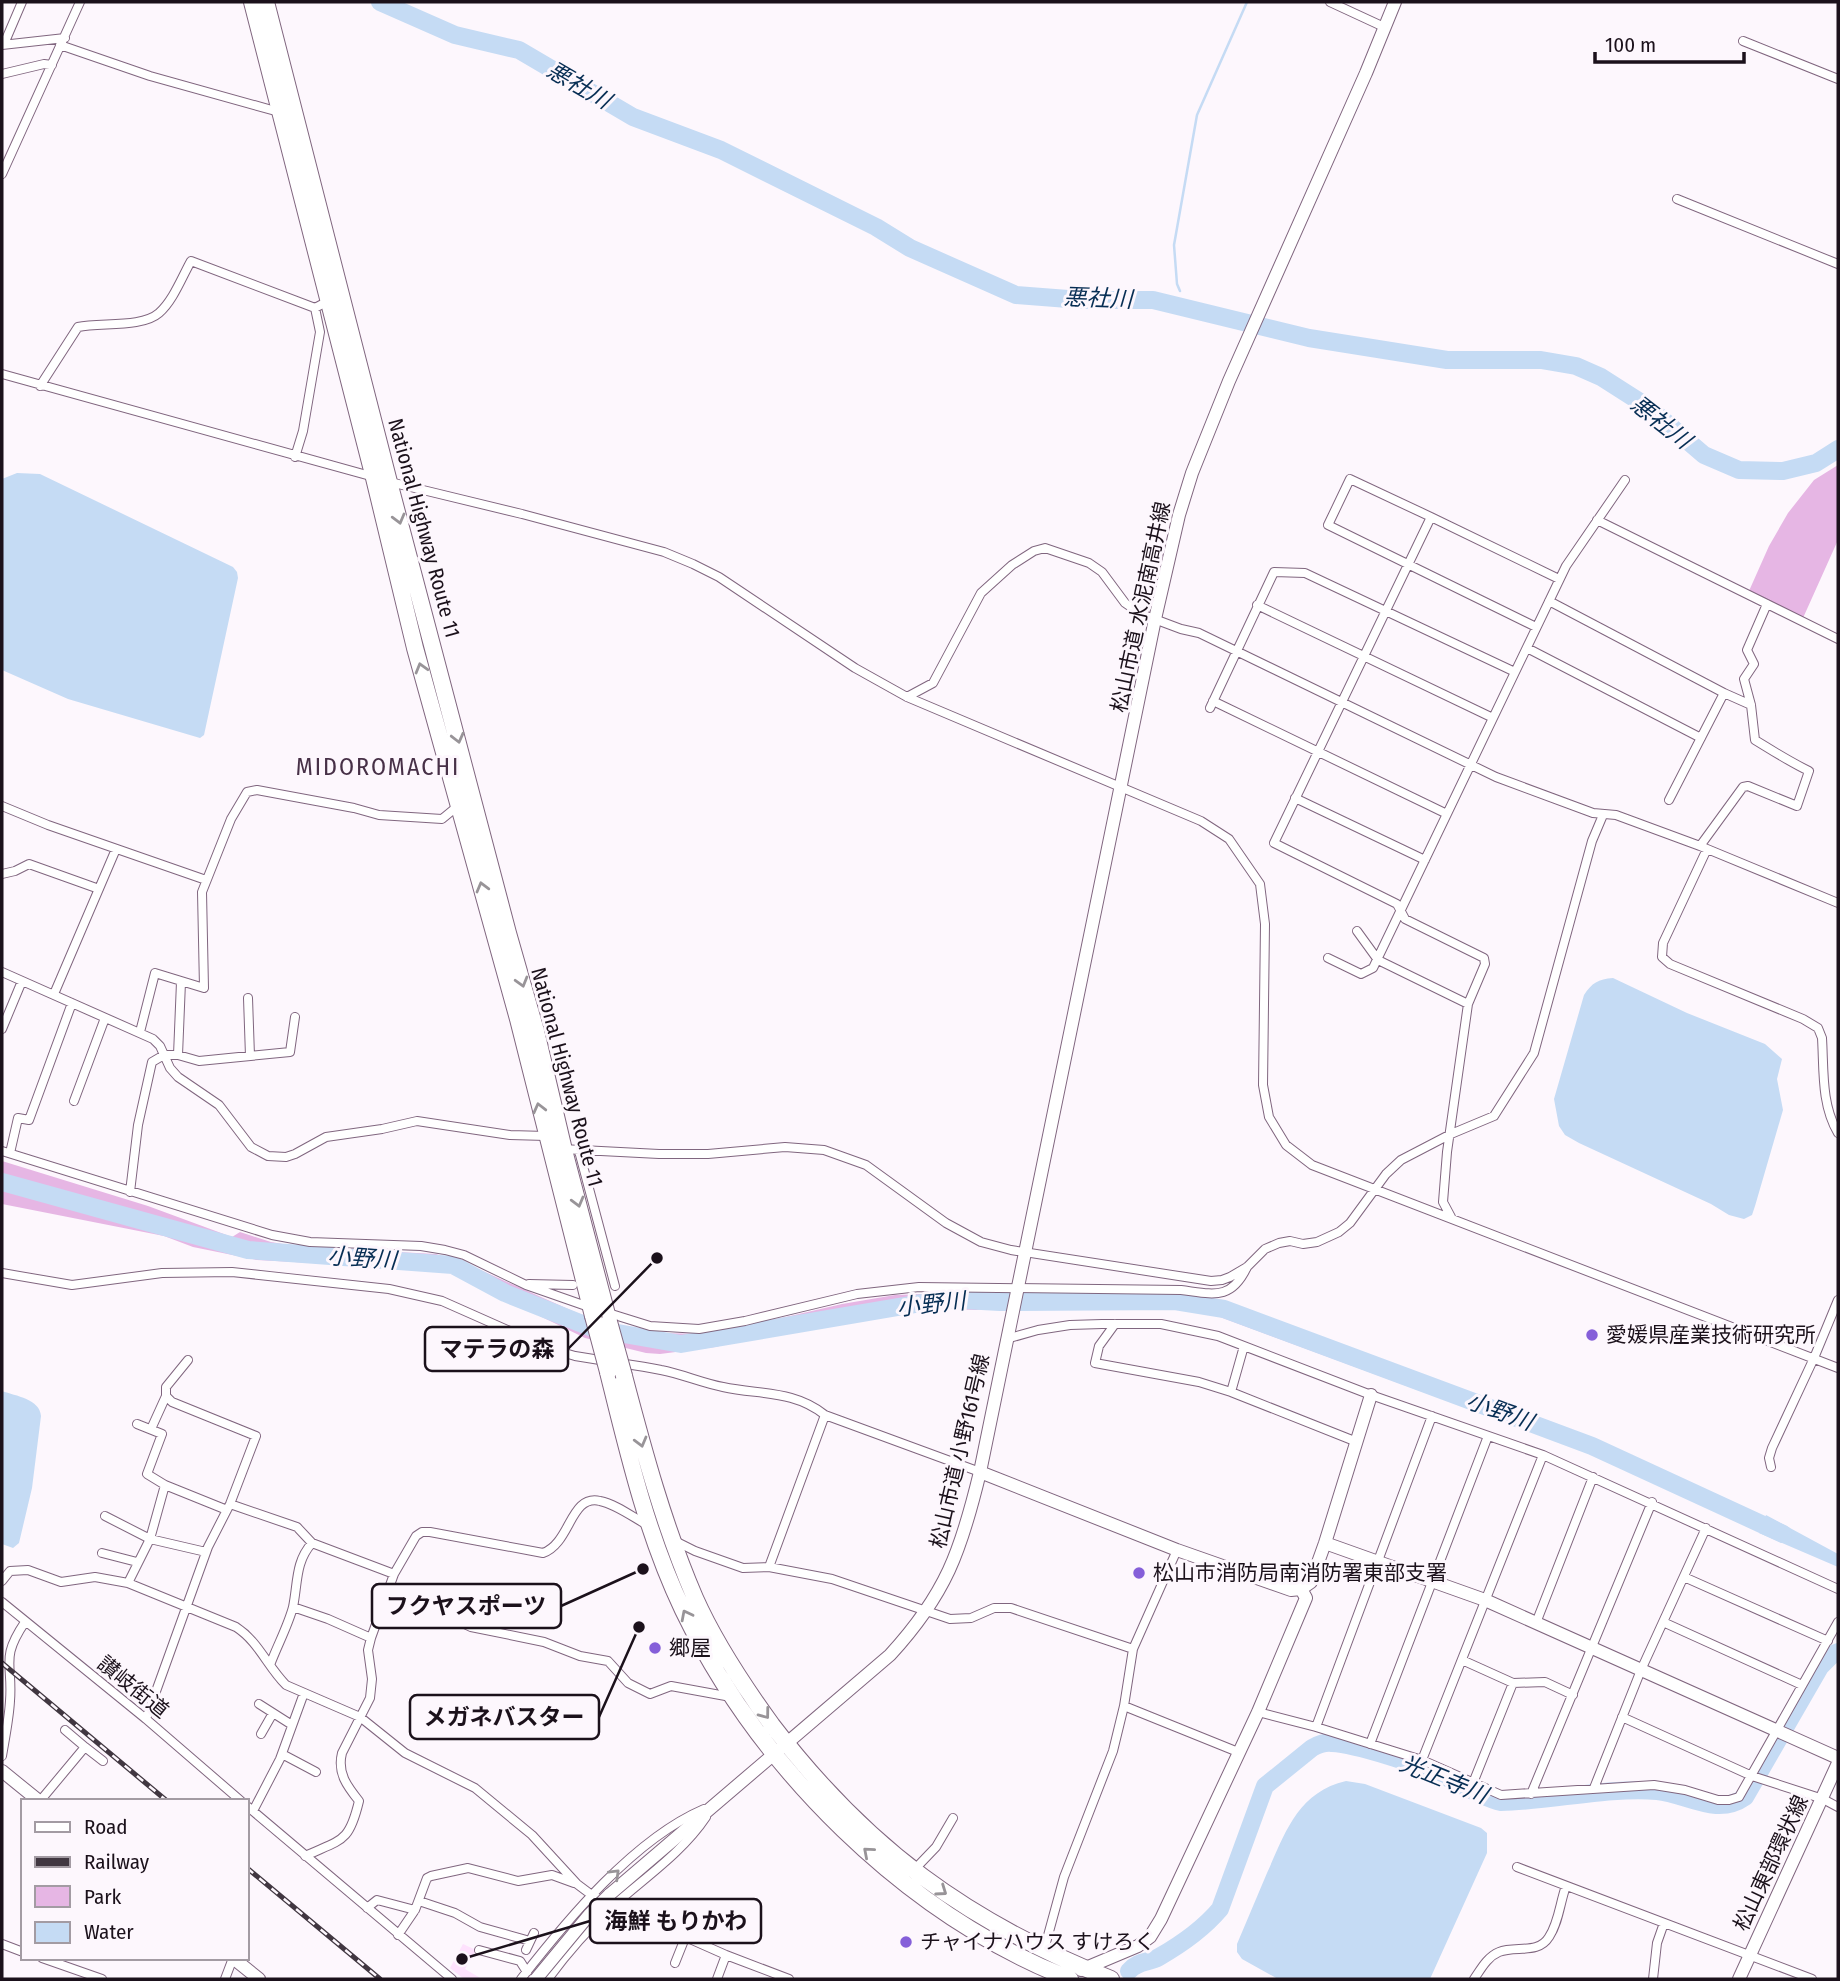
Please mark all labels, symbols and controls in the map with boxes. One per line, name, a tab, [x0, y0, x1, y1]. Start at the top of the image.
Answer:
scale bar	[1595, 21, 1744, 65]
text: 100 m	[1605, 32, 1656, 58]
water label: 悪社川	[542, 56, 618, 116]
water label: 悪社川	[1063, 283, 1136, 313]
water label: 悪社川	[1625, 390, 1699, 456]
street label: National Highway Route 11	[382, 416, 466, 640]
street label: 松山市道 水泥南高井線	[1106, 499, 1176, 715]
one-way arrow	[391, 512, 405, 524]
one-way arrow	[415, 663, 429, 675]
one-way arrow	[450, 732, 464, 744]
district label: MIDOROMACHI	[296, 753, 460, 781]
one-way arrow	[476, 882, 490, 894]
street label: National Highway Route 11	[525, 965, 609, 1189]
one-way arrow	[513, 976, 528, 988]
one-way arrow	[533, 1102, 548, 1114]
one-way arrow	[570, 1196, 584, 1208]
water label: 小野川	[327, 1242, 400, 1275]
water label: 小野川	[895, 1286, 970, 1322]
place label: 愛媛県産業技術研究所	[1606, 1322, 1816, 1348]
callout: マテラの森	[425, 1327, 568, 1371]
marker: 愛媛県産業技術研究所	[1584, 1327, 1600, 1343]
text: マテラの森	[440, 1335, 555, 1363]
street label: 松山市道 小野161号線	[925, 1351, 995, 1551]
water label: 小野川	[1463, 1386, 1540, 1437]
one-way arrow	[633, 1436, 647, 1448]
place label: 松山市消防局南消防署東部支署	[1153, 1560, 1447, 1586]
marker: 松山市消防局南消防署東部支署	[1131, 1565, 1147, 1581]
callout: フクヤスポーツ	[372, 1584, 561, 1628]
text: フクヤスポーツ	[386, 1592, 546, 1620]
one-way arrow	[681, 1610, 695, 1622]
place label: 郷屋	[669, 1635, 711, 1661]
marker: 郷屋	[647, 1640, 663, 1656]
street label: 讃岐街道	[92, 1650, 174, 1724]
callout: メガネバスター	[410, 1695, 599, 1739]
text: メガネバスター	[424, 1703, 585, 1731]
one-way arrow	[756, 1706, 769, 1719]
water label: 光正寺川	[1396, 1749, 1495, 1810]
street label: 松山東部環状線	[1728, 1791, 1814, 1935]
legend	[21, 1799, 248, 1960]
text: Road	[84, 1814, 128, 1840]
one-way arrow	[863, 1848, 876, 1860]
text: Railway	[84, 1849, 150, 1875]
one-way arrow	[607, 1869, 620, 1882]
one-way arrow	[934, 1883, 947, 1895]
text: Park	[84, 1884, 122, 1910]
callout: 海鮮 もりかわ	[590, 1899, 761, 1943]
text: 海鮮 もりかわ	[605, 1907, 747, 1935]
text: Water	[84, 1919, 134, 1945]
place label: チャイナハウス すけろく	[920, 1929, 1155, 1955]
marker: チャイナハウス すけろく	[898, 1934, 914, 1950]

